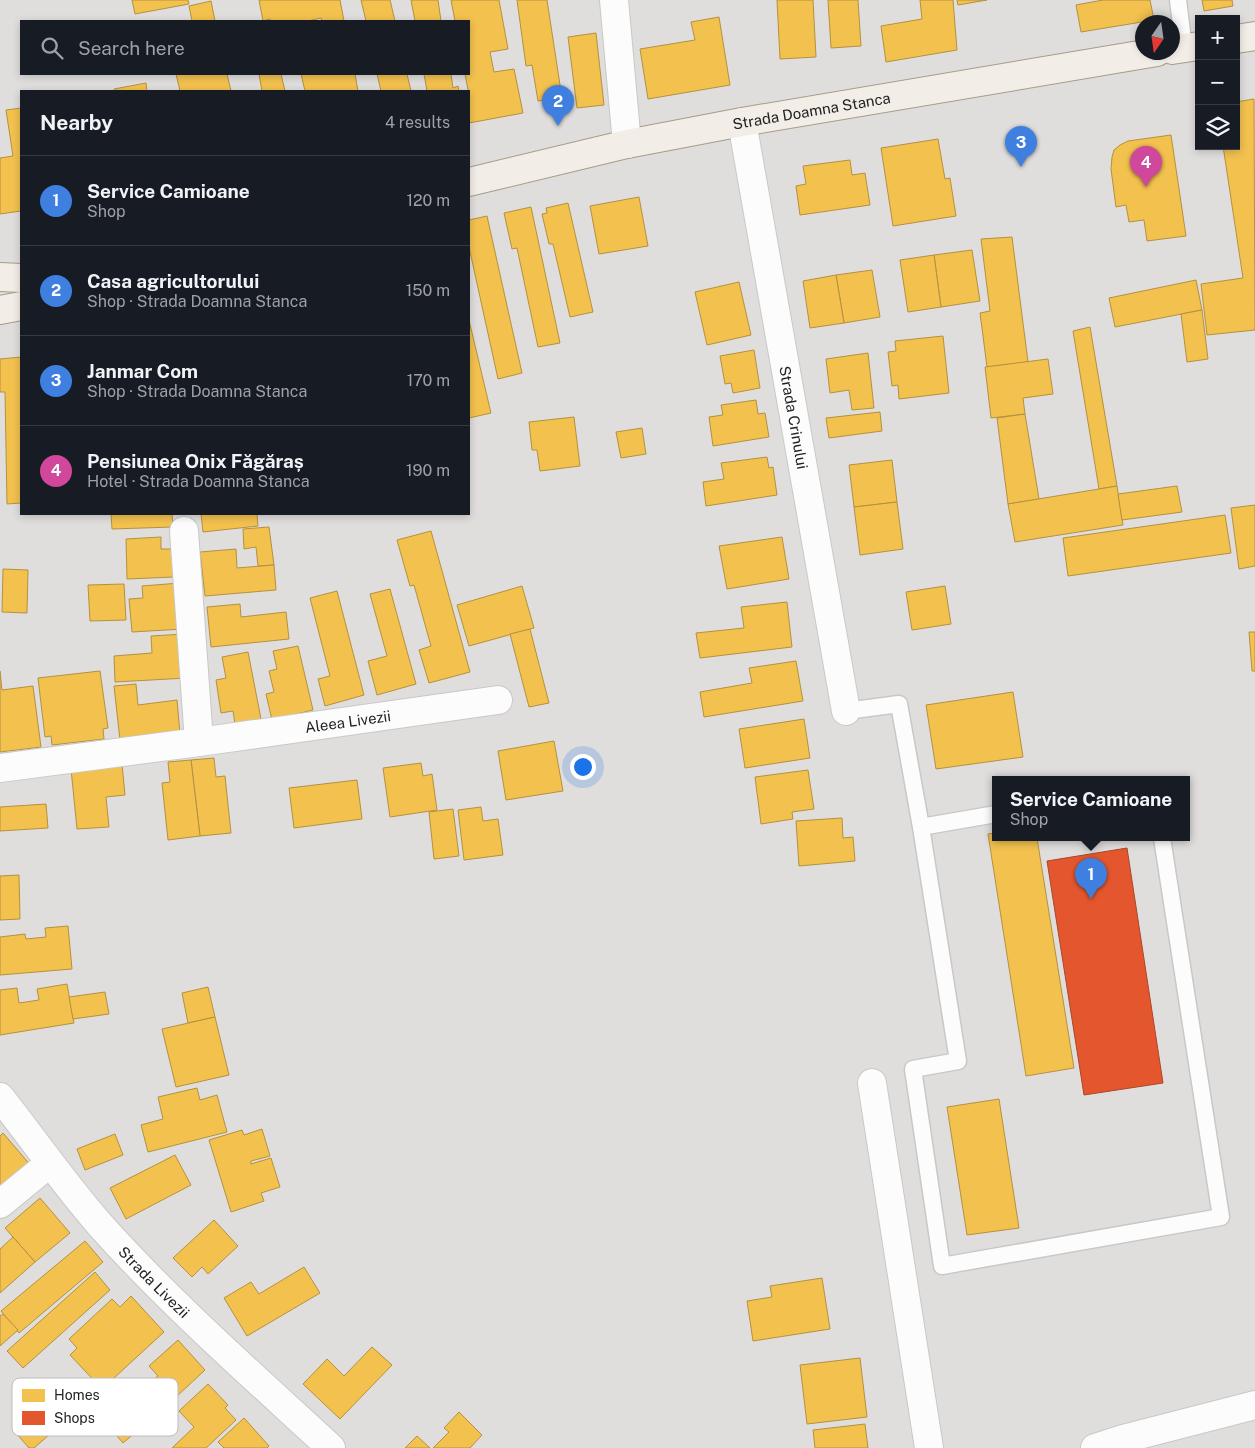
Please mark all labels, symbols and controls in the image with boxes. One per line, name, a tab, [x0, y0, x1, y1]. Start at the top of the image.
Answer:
north arrow	[1135, 15, 1180, 60]
map controls	[1195, 15, 1240, 150]
button: +	[1195, 15, 1240, 60]
search box	[20, 20, 470, 75]
icon: search	[38, 34, 66, 62]
text: Search here	[78, 37, 185, 59]
button: −	[1195, 60, 1240, 105]
pin: 2	[542, 85, 574, 126]
street label: Strada Doamna Stanca	[731, 89, 892, 132]
button: layers	[1195, 105, 1240, 150]
text: Nearby	[40, 110, 113, 135]
text: 4 results	[385, 113, 450, 132]
pin: 3	[1005, 126, 1037, 167]
pin: 4	[1130, 146, 1162, 187]
text: Service Camioane	[87, 180, 250, 202]
text: 1	[53, 191, 59, 210]
text: 120 m	[406, 191, 450, 210]
text: Shop	[87, 202, 126, 221]
text: Casa agricultorului	[87, 270, 259, 292]
text: 2	[51, 281, 61, 300]
text: 150 m	[406, 281, 450, 300]
text: Shop · Strada Doamna Stanca	[87, 292, 307, 311]
text: Janmar Com	[87, 360, 198, 382]
street label: Strada Crinului	[777, 364, 812, 470]
text: 3	[51, 371, 61, 390]
text: 170 m	[407, 371, 450, 390]
text: Shop · Strada Doamna Stanca	[87, 382, 307, 401]
text: Pensiunea Onix Făgăraș	[87, 450, 304, 472]
text: 4	[51, 461, 61, 480]
text: 190 m	[406, 461, 450, 480]
text: Hotel · Strada Doamna Stanca	[87, 472, 310, 491]
street label: Aleea Livezii	[304, 707, 392, 736]
your location	[570, 754, 596, 780]
popup	[992, 776, 1190, 841]
text: Service Camioane	[1010, 788, 1172, 810]
text: Shop	[1010, 810, 1048, 829]
pin: 1	[1075, 858, 1107, 899]
street label: Strada Livezii	[115, 1243, 193, 1321]
legend	[12, 1378, 178, 1436]
text: Homes	[54, 1387, 100, 1403]
text: Shops	[54, 1410, 95, 1426]

